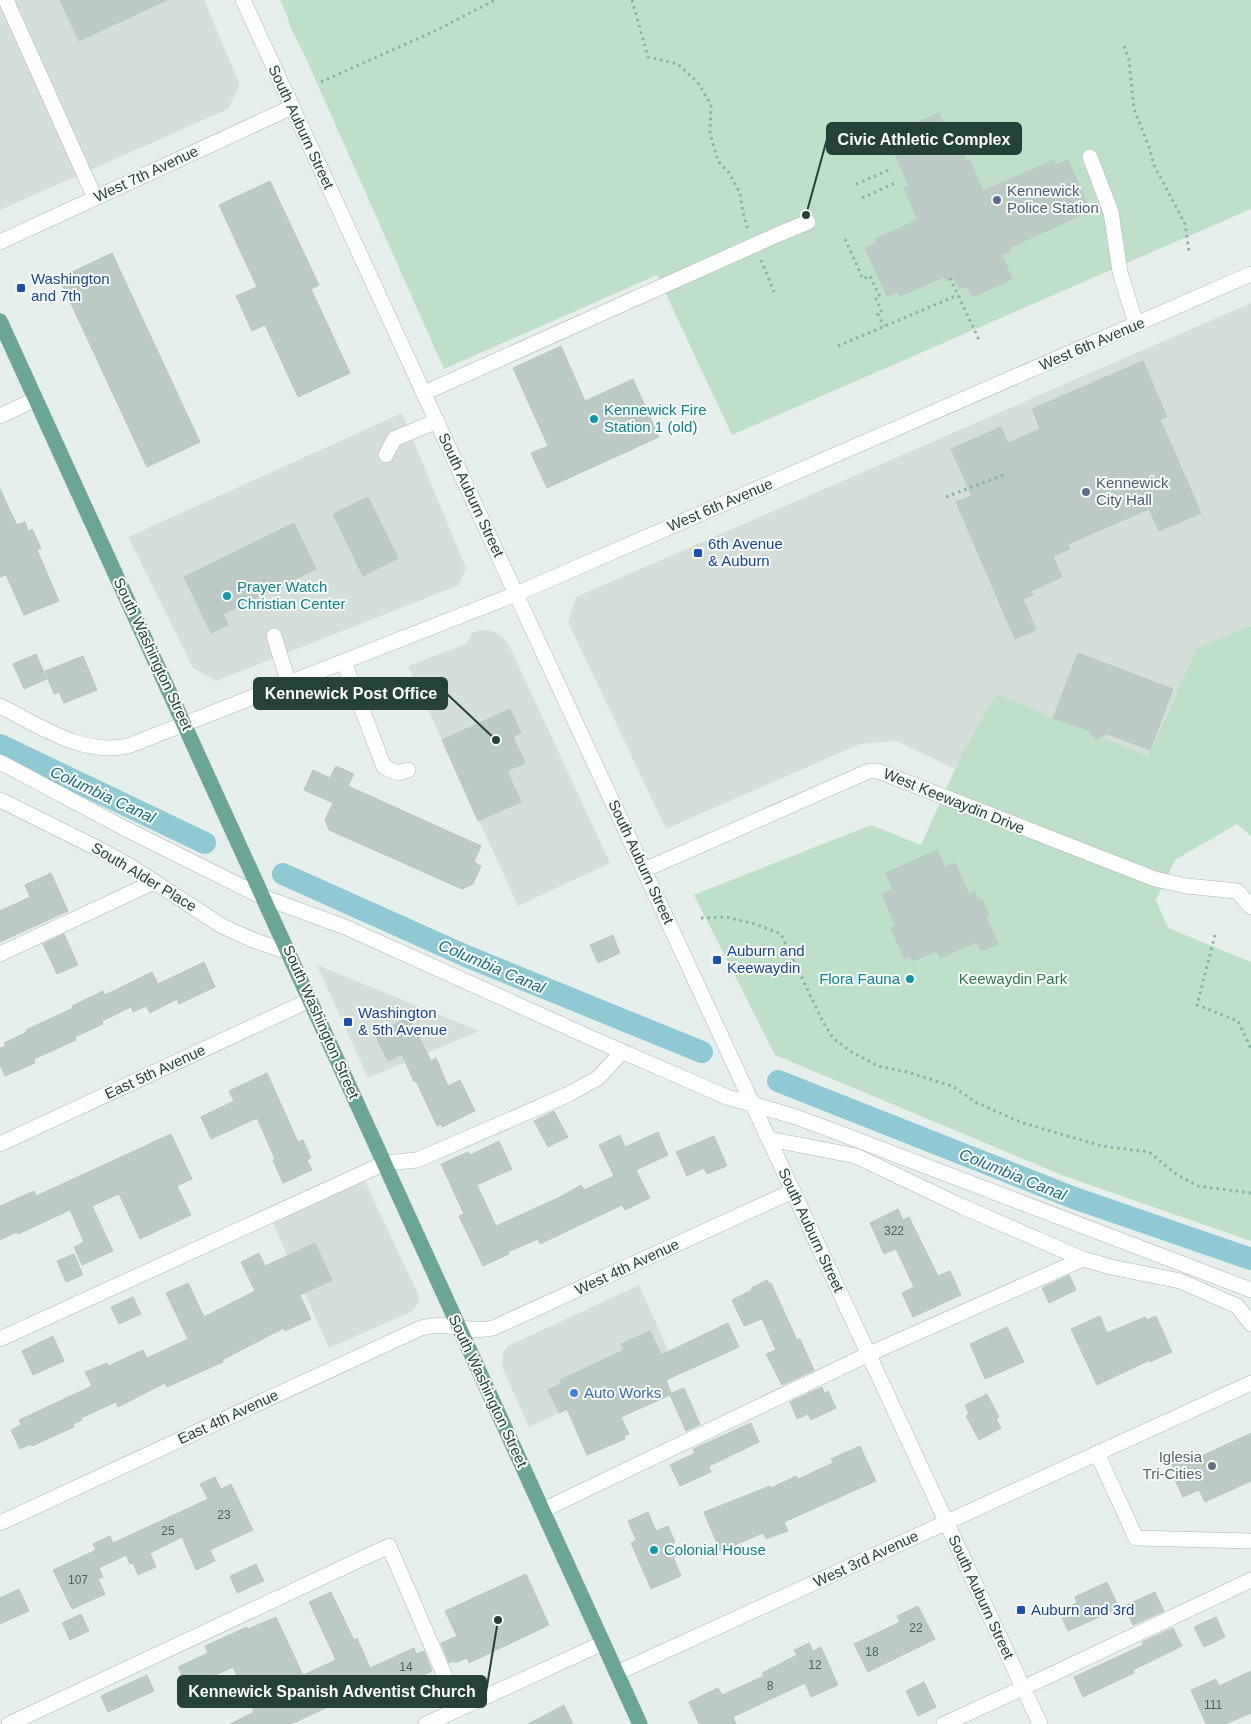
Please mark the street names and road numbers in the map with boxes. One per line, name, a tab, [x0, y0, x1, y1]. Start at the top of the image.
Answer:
street label: South Auburn Street	[265, 62, 338, 192]
street label: West 7th Avenue	[91, 142, 201, 205]
street label: West 6th Avenue	[1037, 314, 1147, 373]
street label: South Auburn Street	[435, 430, 508, 560]
street label: West 6th Avenue	[665, 475, 775, 534]
street label: South Washington Street	[111, 575, 197, 733]
street label: West Keewaydin Drive	[881, 764, 1027, 837]
street label: South Auburn Street	[605, 797, 678, 927]
street label: South Alder Place	[89, 839, 200, 915]
street label: South Washington Street	[280, 942, 363, 1102]
street label: East 5th Avenue	[102, 1041, 208, 1102]
street label: South Auburn Street	[775, 1165, 848, 1295]
street label: West 4th Avenue	[572, 1235, 682, 1298]
street label: South Washington Street	[446, 1312, 532, 1470]
street label: East 4th Avenue	[175, 1386, 281, 1447]
street label: West 3rd Avenue	[811, 1527, 921, 1590]
street label: South Auburn Street	[945, 1532, 1018, 1662]

